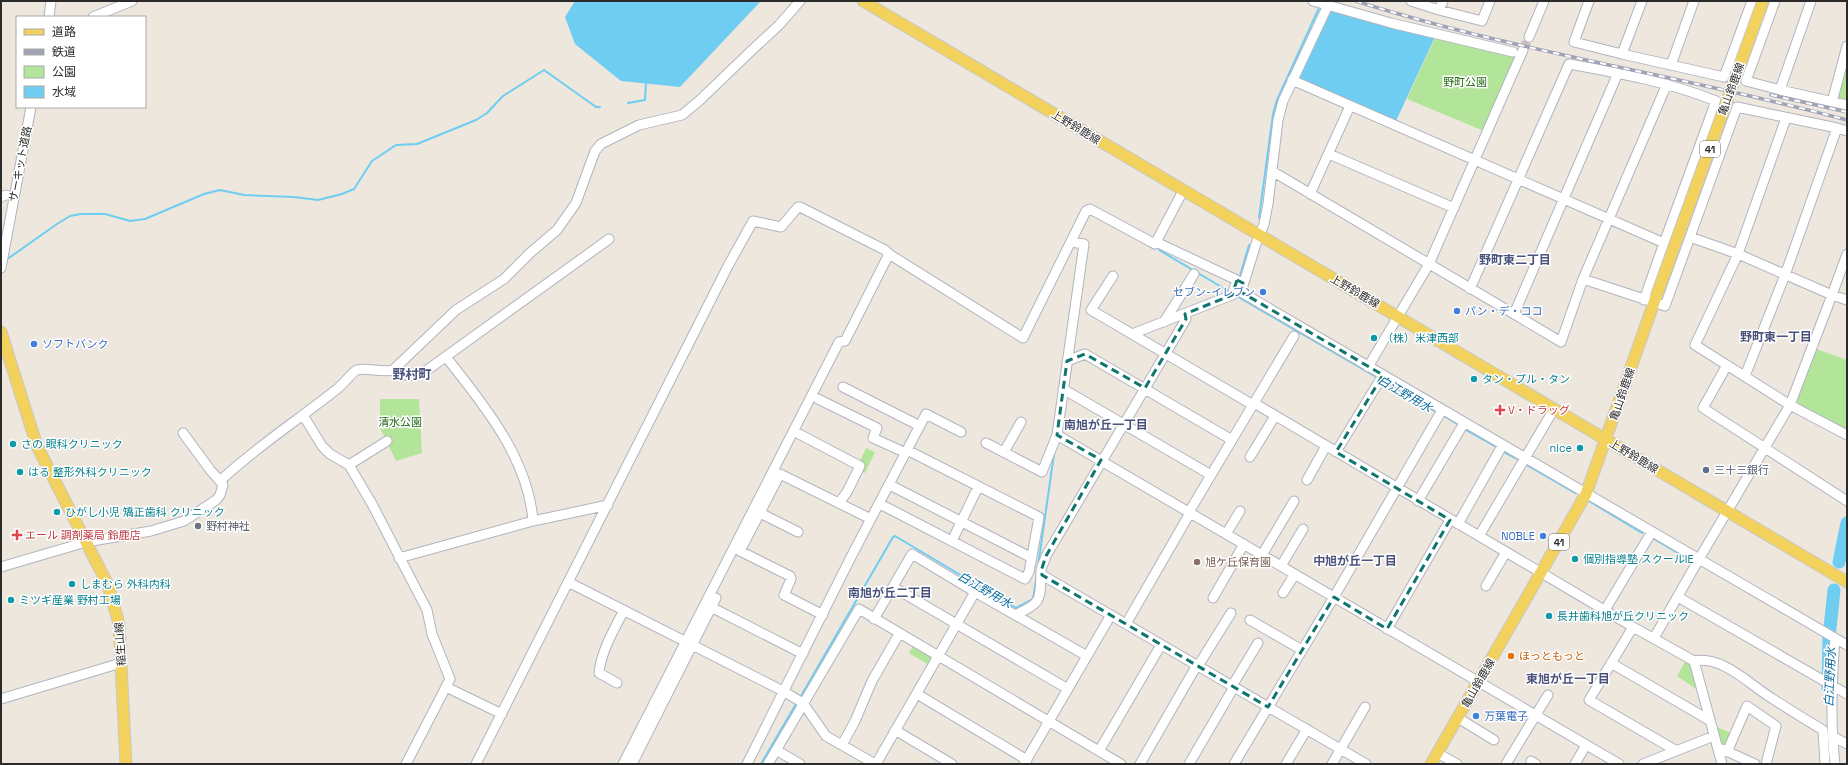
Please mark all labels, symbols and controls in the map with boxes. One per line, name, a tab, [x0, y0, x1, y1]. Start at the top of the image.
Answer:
legend	[16, 16, 146, 108]
text: 道路	[52, 24, 76, 40]
text: 鉄道	[52, 44, 76, 60]
street label: 亀山鈴鹿線	[1715, 61, 1747, 117]
text: 公園	[52, 64, 76, 80]
park label: 野町公園	[1443, 75, 1487, 89]
text: 水域	[52, 84, 76, 100]
street label: 上野鈴鹿線	[1049, 107, 1103, 147]
street label: サーキット道路	[6, 125, 34, 203]
road number: 41	[1700, 141, 1720, 157]
district label: 野町東二丁目	[1479, 252, 1551, 268]
street label: 上野鈴鹿線	[1328, 271, 1382, 311]
place label: セブン-イレブン	[1173, 285, 1255, 299]
marker: セブン-イレブン	[1258, 287, 1268, 297]
place label: パン・デ・ココ	[1465, 304, 1543, 318]
marker: パン・デ・ココ	[1452, 306, 1462, 316]
district label: 野町東一丁目	[1740, 329, 1812, 345]
place label: （株）米津西部	[1382, 331, 1459, 345]
marker: （株）米津西部	[1369, 333, 1379, 343]
place label: ソフトバンク	[42, 337, 109, 351]
marker: ソフトバンク	[29, 339, 39, 349]
district label: 野村町	[392, 366, 432, 383]
street label: 亀山鈴鹿線	[1606, 366, 1638, 422]
water label: 白江野用水	[1375, 372, 1437, 417]
place label: タン・プル・タン	[1482, 372, 1570, 386]
marker: タン・プル・タン	[1469, 374, 1479, 384]
place label: V・ドラッグ	[1508, 403, 1570, 417]
marker: V・ドラッグ	[1495, 405, 1505, 415]
park label: 清水公園	[378, 415, 422, 429]
district label: 南旭が丘一丁目	[1064, 417, 1148, 433]
street label: 上野鈴鹿線	[1607, 436, 1661, 476]
place label: さの 眼科クリニック	[21, 437, 123, 451]
marker: さの 眼科クリニック	[8, 439, 18, 449]
place label: nice	[1549, 441, 1572, 455]
marker: nice	[1575, 443, 1585, 453]
place label: 三十三銀行	[1714, 463, 1769, 477]
place label: はる 整形外科クリニック	[28, 465, 152, 479]
marker: 三十三銀行	[1701, 465, 1711, 475]
marker: はる 整形外科クリニック	[15, 467, 25, 477]
place label: ひがし小児 矯正歯科 クリニック	[65, 505, 225, 519]
marker: ひがし小児 矯正歯科 クリニック	[52, 507, 62, 517]
place label: 野村神社	[206, 519, 250, 533]
marker: 野村神社	[193, 521, 203, 531]
place label: エール 調剤薬局 鈴鹿店	[25, 528, 141, 542]
place label: NOBLE	[1501, 529, 1535, 543]
marker: エール 調剤薬局 鈴鹿店	[12, 530, 22, 540]
marker: NOBLE	[1538, 531, 1548, 541]
road number: 41	[1549, 534, 1569, 550]
place label: 個別指導塾 スクールIE	[1583, 552, 1694, 566]
district label: 中旭が丘一丁目	[1313, 553, 1397, 569]
marker: 個別指導塾 スクールIE	[1570, 554, 1580, 564]
place label: 旭ケ丘保育園	[1205, 555, 1271, 569]
marker: 旭ケ丘保育園	[1192, 557, 1202, 567]
water label: 白江野用水	[955, 568, 1017, 613]
place label: しまむら 外科内科	[80, 577, 171, 591]
marker: しまむら 外科内科	[67, 579, 77, 589]
district label: 南旭が丘二丁目	[848, 585, 932, 601]
place label: ミツギ産業 野村工場	[19, 593, 121, 607]
marker: ミツギ産業 野村工場	[6, 595, 16, 605]
place label: 長井歯科旭が丘クリニック	[1557, 609, 1689, 623]
marker: 長井歯科旭が丘クリニック	[1544, 611, 1554, 621]
street label: 稲生山線	[111, 622, 129, 666]
water label: 白江野用水	[1821, 645, 1839, 707]
place label: ほっともっと	[1519, 649, 1585, 663]
marker: ほっともっと	[1506, 651, 1516, 661]
street label: 亀山鈴鹿線	[1458, 656, 1498, 710]
district label: 東旭が丘一丁目	[1526, 671, 1610, 687]
place label: 万葉電子	[1484, 709, 1528, 723]
marker: 万葉電子	[1471, 711, 1481, 721]

